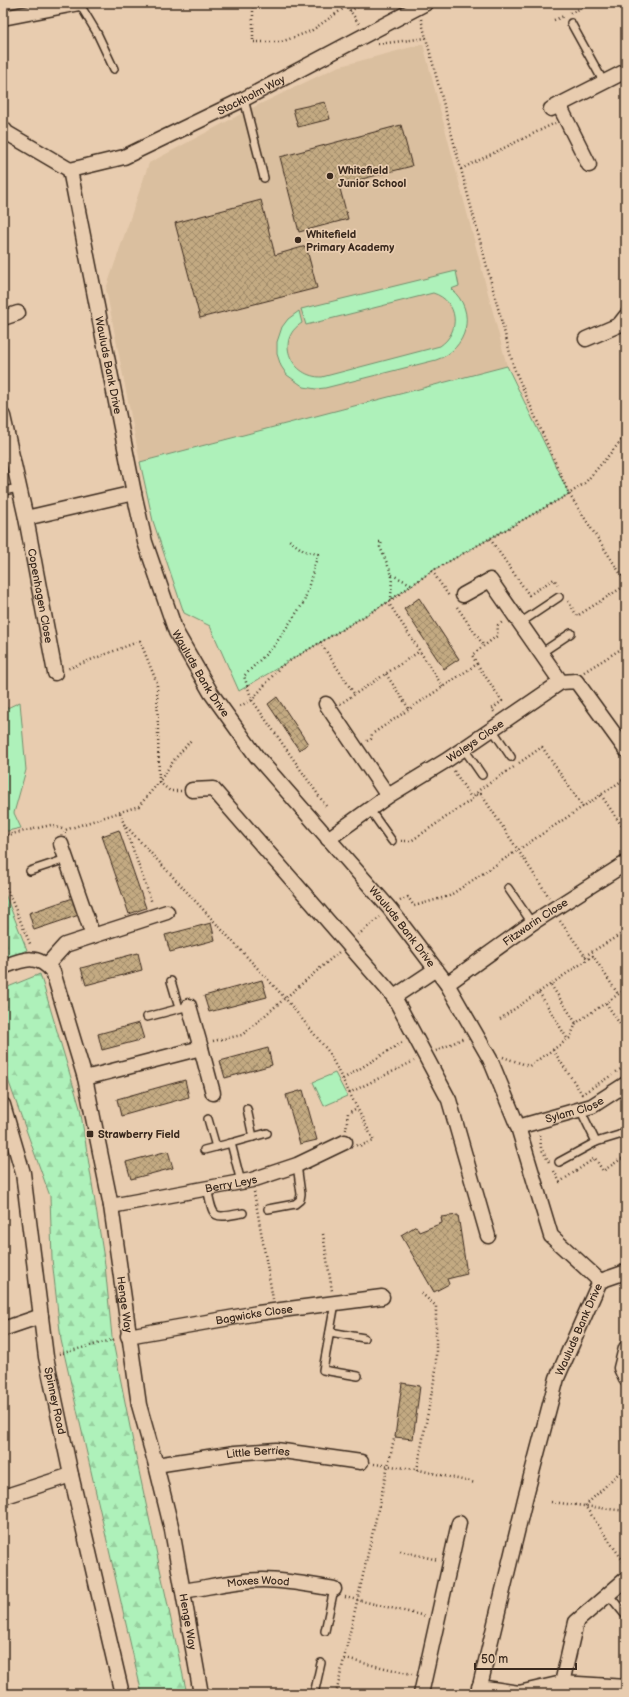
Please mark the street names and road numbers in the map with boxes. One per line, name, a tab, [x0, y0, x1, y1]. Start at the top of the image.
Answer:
street label: Stockholm Way	[215, 72, 287, 117]
street label: Wauluds Bank Drive	[93, 315, 125, 416]
street label: Copenhagen Close	[25, 547, 56, 645]
street label: Wauluds Bank Drive	[170, 628, 233, 720]
street label: Waleys Close	[444, 716, 506, 765]
street label: Wauluds Bank Drive	[366, 883, 438, 970]
street label: Fitzwarin Close	[500, 895, 571, 948]
street label: Sylam Close	[544, 1094, 606, 1125]
street label: Berry Leys	[204, 1172, 259, 1195]
street label: Henge Way	[114, 1275, 135, 1333]
street label: Wauluds Bank Drive	[552, 1281, 605, 1377]
street label: Bagwicks Close	[214, 1302, 294, 1327]
street label: Spinney Road	[42, 1366, 69, 1436]
street label: Little Berries	[225, 1443, 291, 1461]
street label: Moxes Wood	[226, 1573, 290, 1590]
street label: Henge Way	[177, 1593, 200, 1651]

